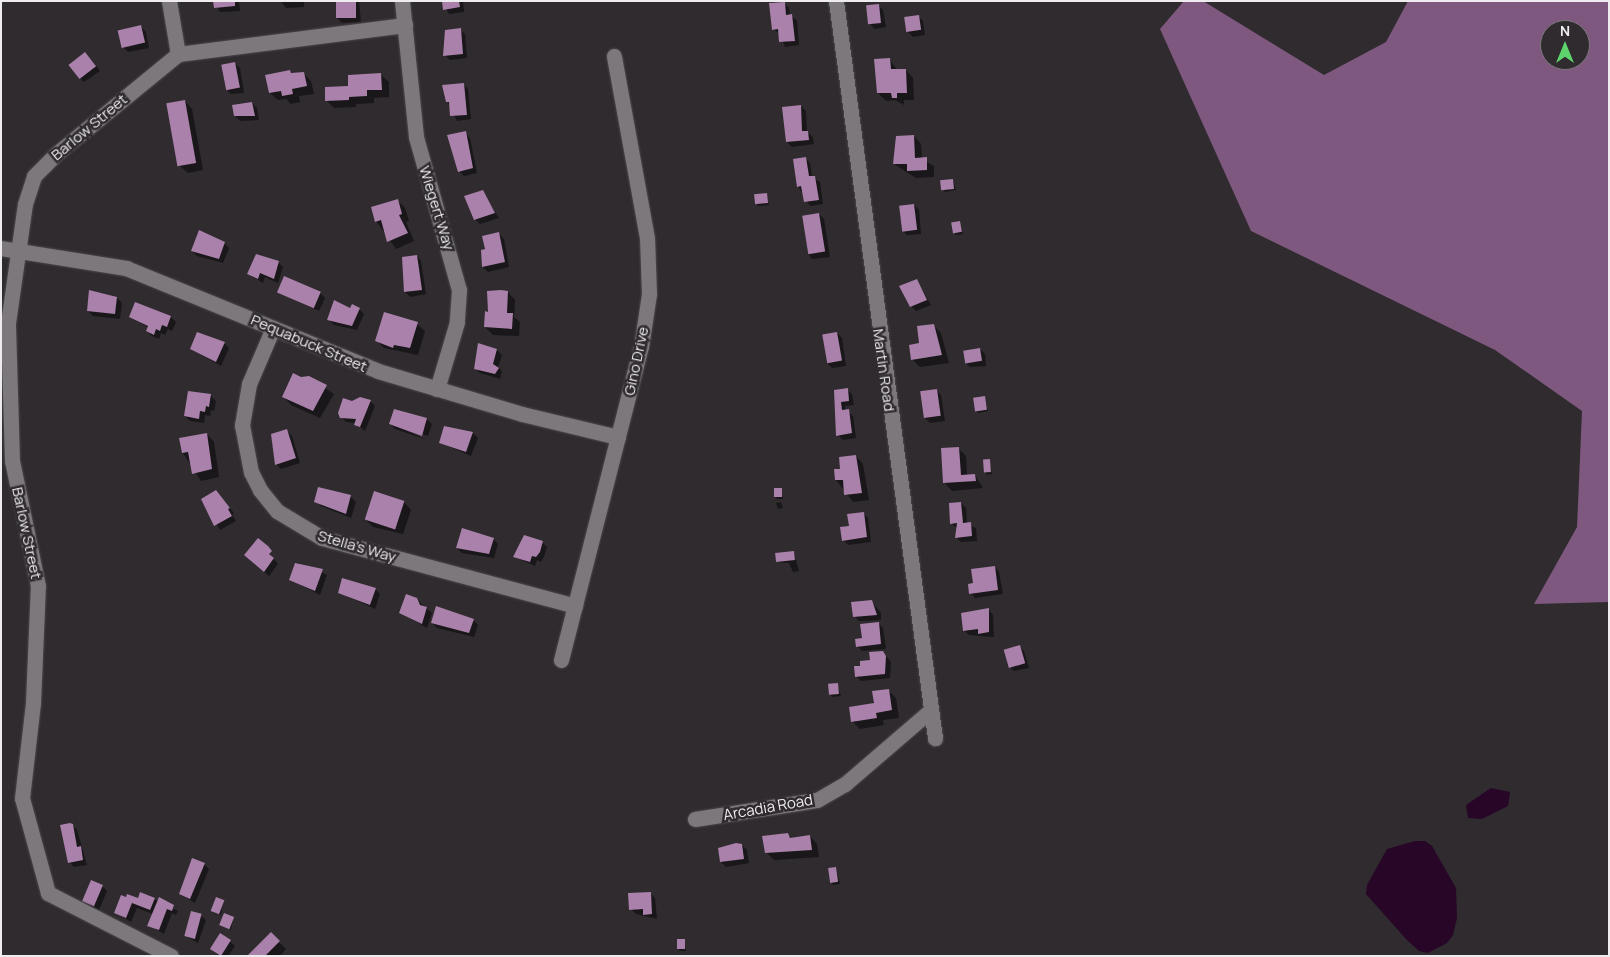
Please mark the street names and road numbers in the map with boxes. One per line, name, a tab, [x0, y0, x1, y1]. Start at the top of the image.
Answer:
street label: Barlow Street	[47, 90, 131, 164]
street label: Wiegert Way	[416, 164, 458, 252]
street label: Pequabuck Street	[248, 310, 370, 376]
street label: Gino Drive	[620, 325, 652, 397]
street label: Martin Road	[869, 327, 899, 413]
street label: Barlow Street	[8, 485, 46, 581]
street label: Stella's Way	[316, 526, 398, 566]
street label: Arcadia Road	[722, 790, 814, 824]

